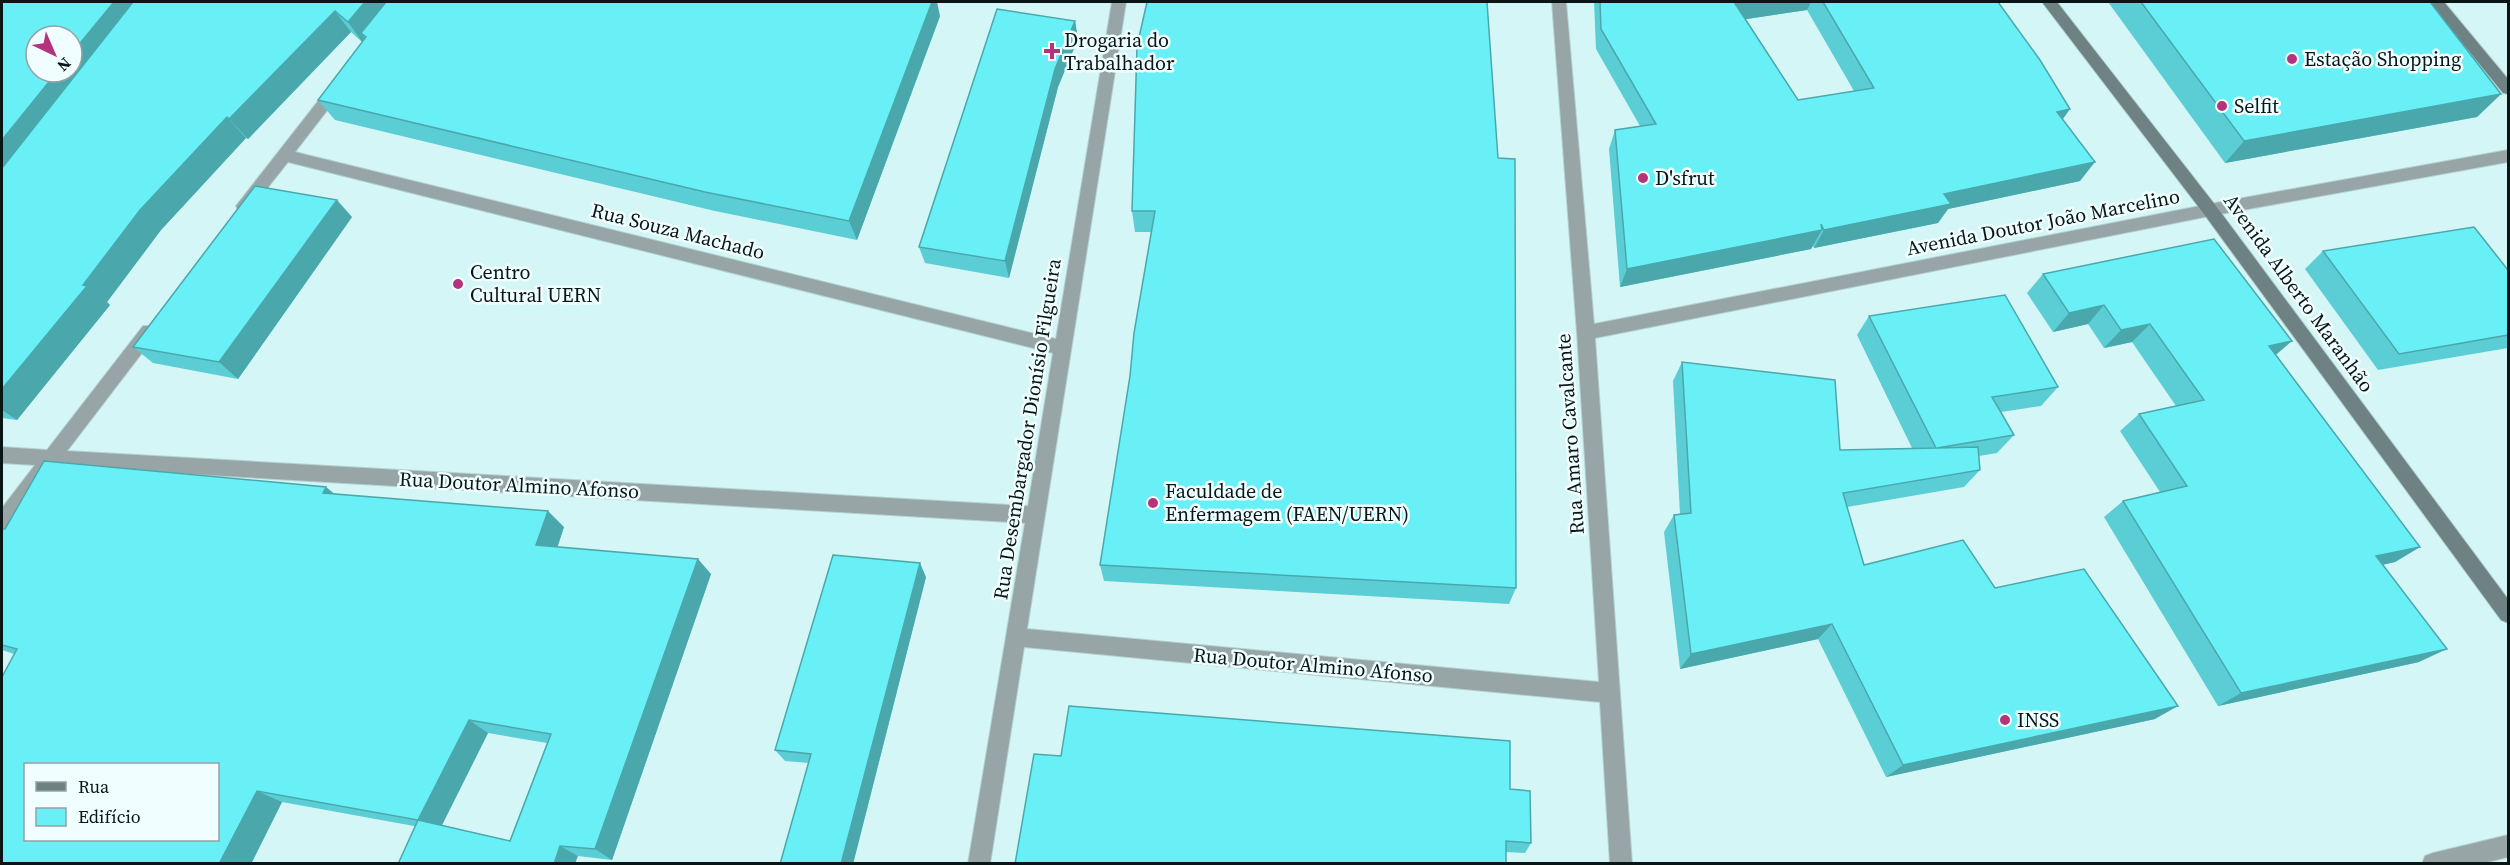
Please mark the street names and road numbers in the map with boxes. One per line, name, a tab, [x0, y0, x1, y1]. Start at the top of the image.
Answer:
street label: Avenida Doutor João Marcelino	[1904, 182, 2182, 262]
street label: Avenida Alberto Maranhão	[2217, 188, 2381, 398]
street label: Rua Souza Machado	[588, 196, 768, 266]
street label: Rua Desembargador Dionísio Filgueira	[986, 256, 1068, 602]
street label: Rua Amaro Cavalcante	[1549, 333, 1591, 535]
street label: Rua Doutor Almino Afonso	[398, 465, 640, 505]
street label: Rua Doutor Almino Afonso	[1192, 641, 1434, 689]

